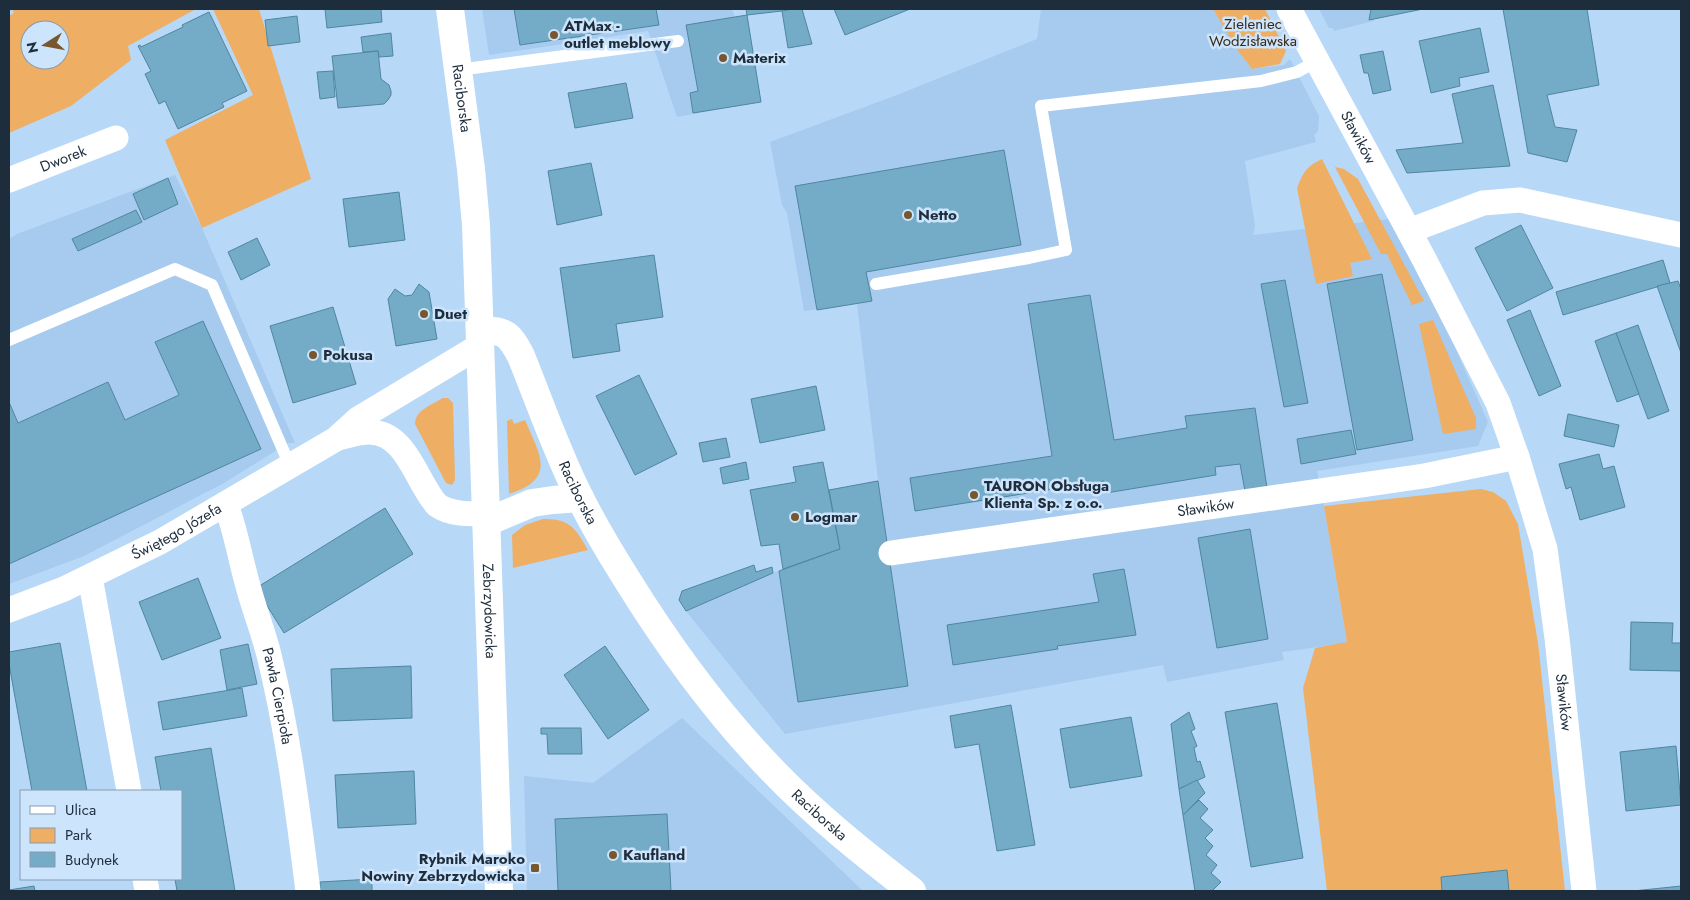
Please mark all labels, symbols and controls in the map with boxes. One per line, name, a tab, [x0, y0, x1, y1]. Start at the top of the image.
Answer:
park label: Zieleniec Wodzisławska	[1209, 13, 1297, 52]
place label: ATMax - outlet meblowy	[563, 15, 671, 54]
north arrow	[20, 20, 70, 70]
marker: ATMax - outlet meblowy	[548, 29, 560, 41]
text: N	[21, 40, 43, 55]
place label: Materix	[733, 47, 786, 69]
marker: Materix	[717, 52, 729, 64]
street label: Raciborska	[446, 63, 477, 134]
street label: Sławików	[1335, 107, 1382, 169]
street label: Dworek	[37, 140, 90, 178]
place label: Netto	[918, 204, 957, 226]
marker: Netto	[902, 209, 914, 221]
place label: Duet	[434, 303, 467, 325]
marker: Duet	[418, 308, 430, 320]
place label: Pokusa	[323, 344, 373, 366]
marker: Pokusa	[307, 349, 319, 361]
street label: Raciborska	[553, 457, 603, 529]
place label: TAURON Obsługa Klienta Sp. z o.o.	[984, 475, 1109, 514]
marker: TAURON Obsługa Klienta Sp. z o.o.	[968, 489, 980, 501]
street label: Sławików	[1176, 492, 1237, 523]
street label: Świętego Józefa	[127, 497, 225, 565]
place label: Logmar	[805, 506, 858, 528]
marker: Logmar	[789, 511, 801, 523]
street label: Zebrzydowicka	[477, 563, 502, 659]
street label: Pawła Cierpioła	[256, 645, 298, 746]
street label: Sławików	[1550, 673, 1578, 733]
street label: Raciborska	[786, 784, 852, 846]
legend	[20, 790, 182, 880]
text: Ulica	[65, 799, 96, 821]
text: Park	[65, 824, 92, 846]
place label: Kaufland	[623, 844, 685, 866]
place label: Rybnik Maroko Nowiny Zebrzydowicka	[361, 848, 525, 887]
text: Budynek	[65, 849, 119, 871]
marker: Kaufland	[607, 849, 619, 861]
marker: Rybnik Maroko Nowiny Zebrzydowicka	[529, 862, 541, 874]

